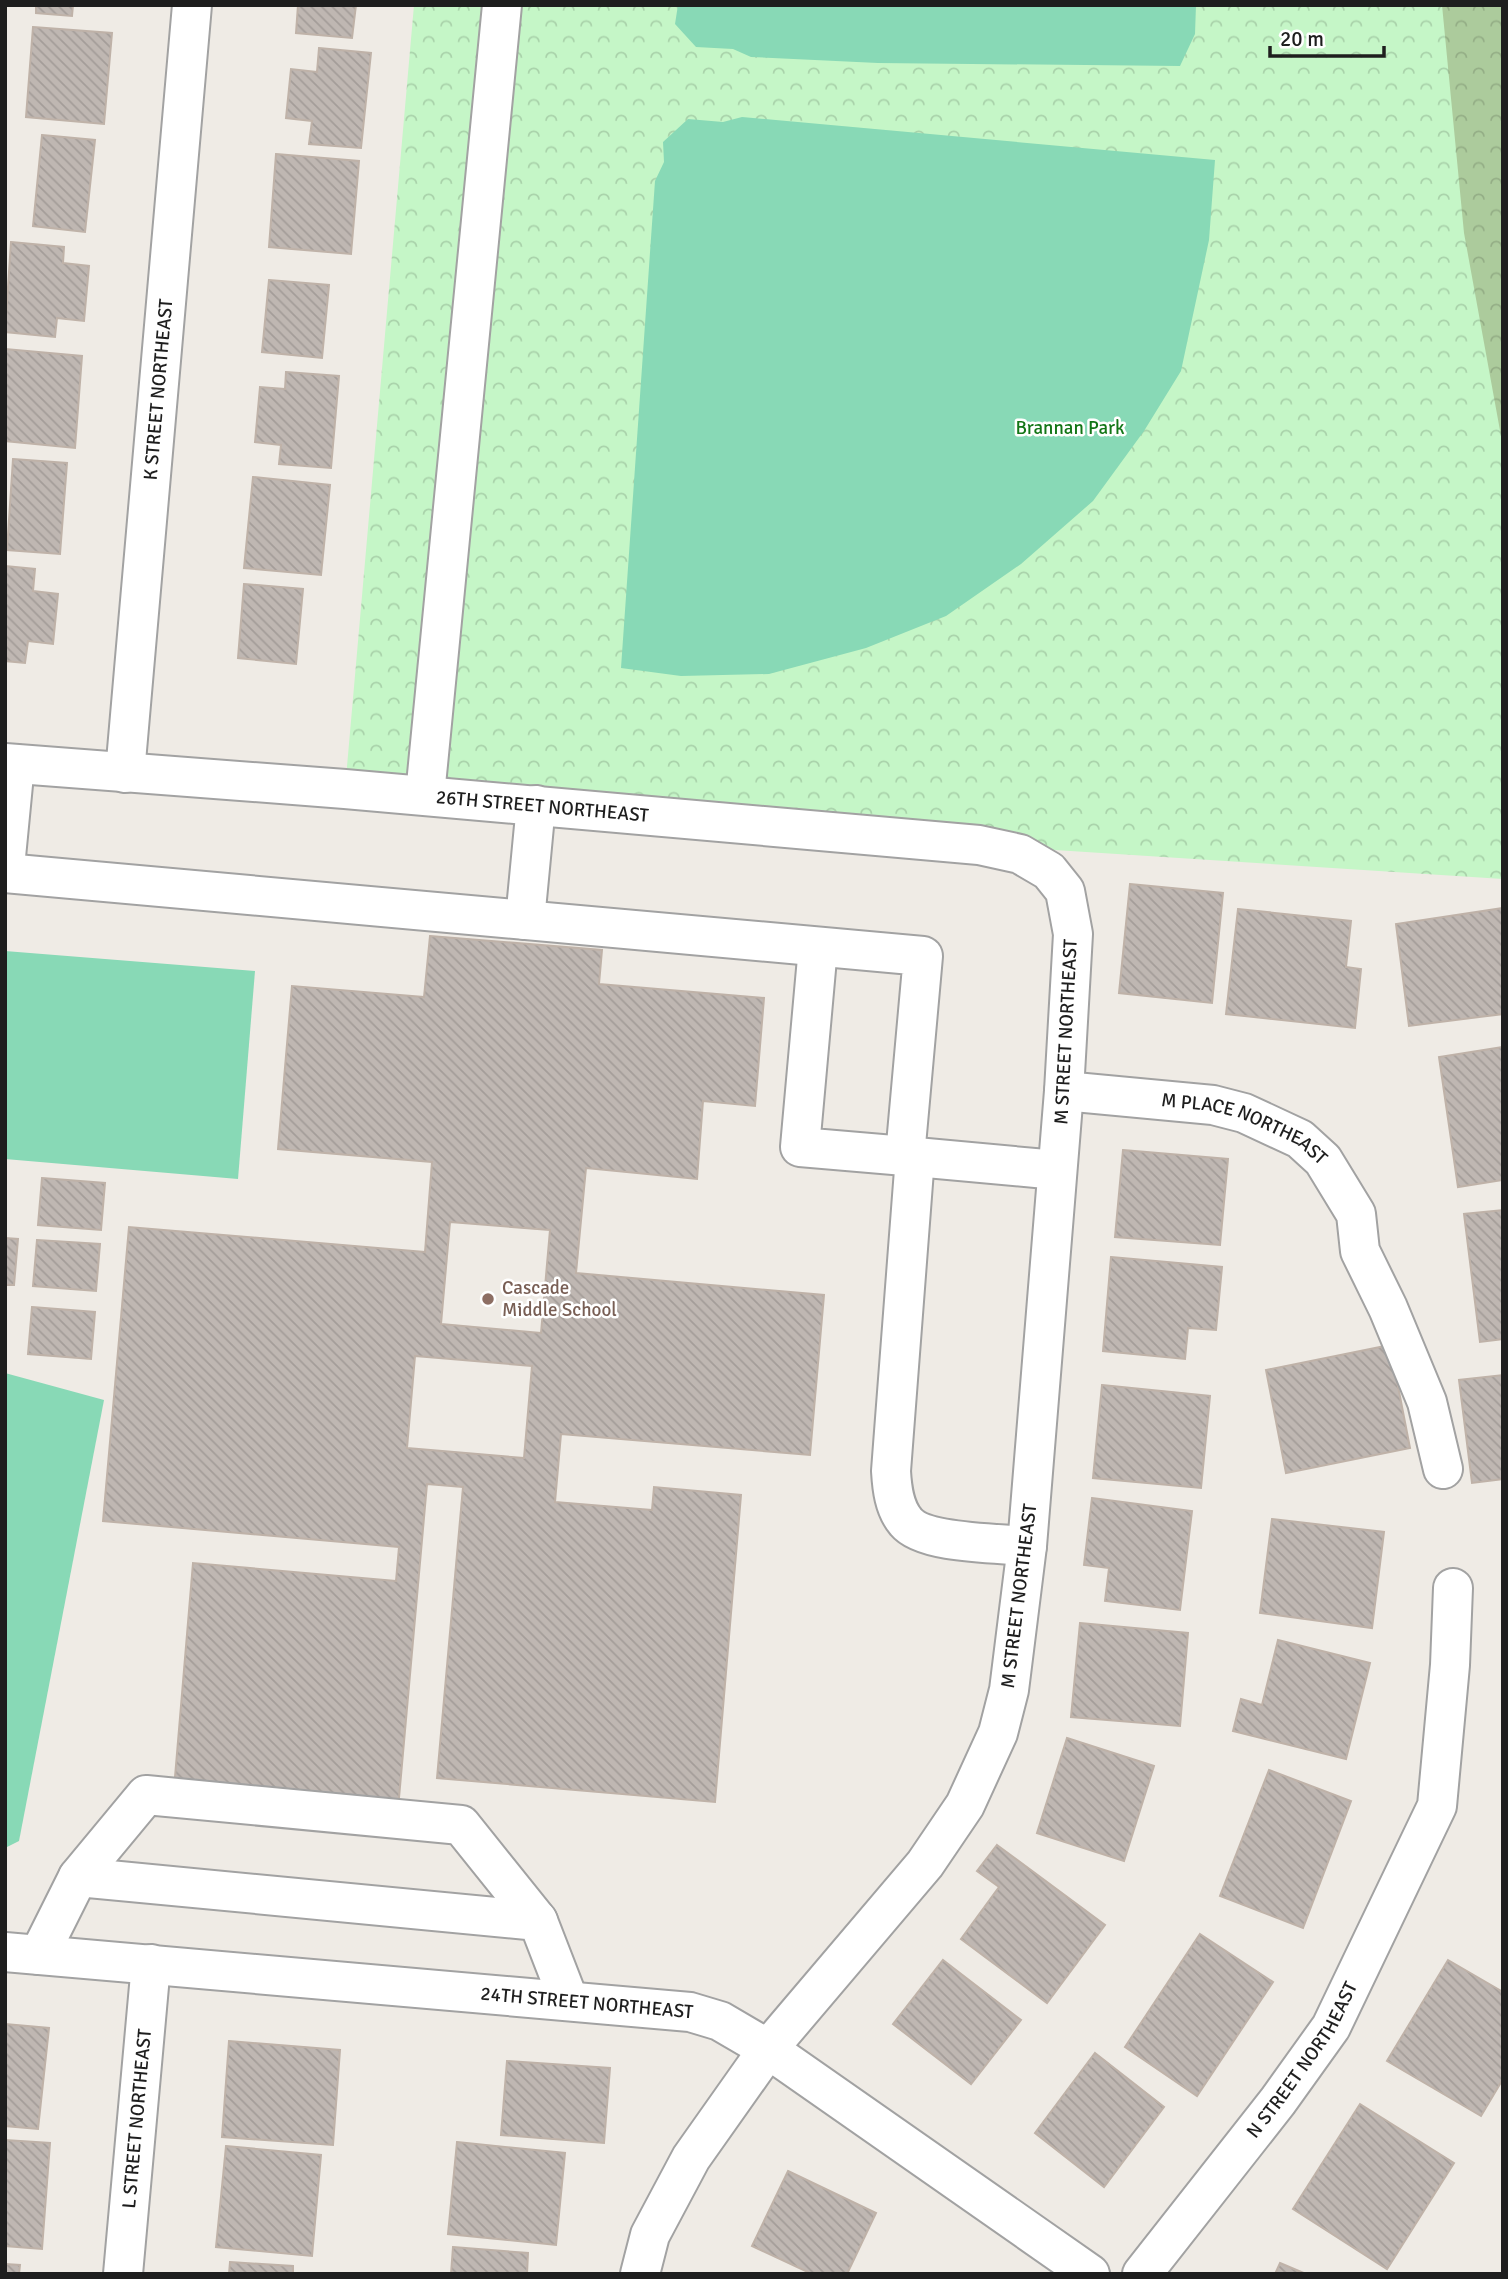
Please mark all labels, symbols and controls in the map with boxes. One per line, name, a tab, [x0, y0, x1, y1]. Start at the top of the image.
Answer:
scale bar	[1270, 14, 1384, 58]
text: 20 m	[1280, 26, 1324, 52]
street label: K STREET NORTHEAST	[139, 297, 178, 481]
park label: Brannan Park	[1015, 416, 1125, 440]
street label: 26TH STREET NORTHEAST	[435, 785, 650, 828]
street label: M STREET NORTHEAST	[1049, 938, 1083, 1125]
street label: M PLACE NORTHEAST	[1160, 1088, 1333, 1170]
place label: Cascade Middle School	[502, 1276, 617, 1322]
marker: Cascade Middle School	[480, 1291, 496, 1307]
street label: M STREET NORTHEAST	[996, 1502, 1042, 1690]
street label: N STREET NORTHEAST	[1241, 1977, 1363, 2143]
street label: 24TH STREET NORTHEAST	[479, 1982, 695, 2024]
street label: L STREET NORTHEAST	[117, 2027, 157, 2210]

